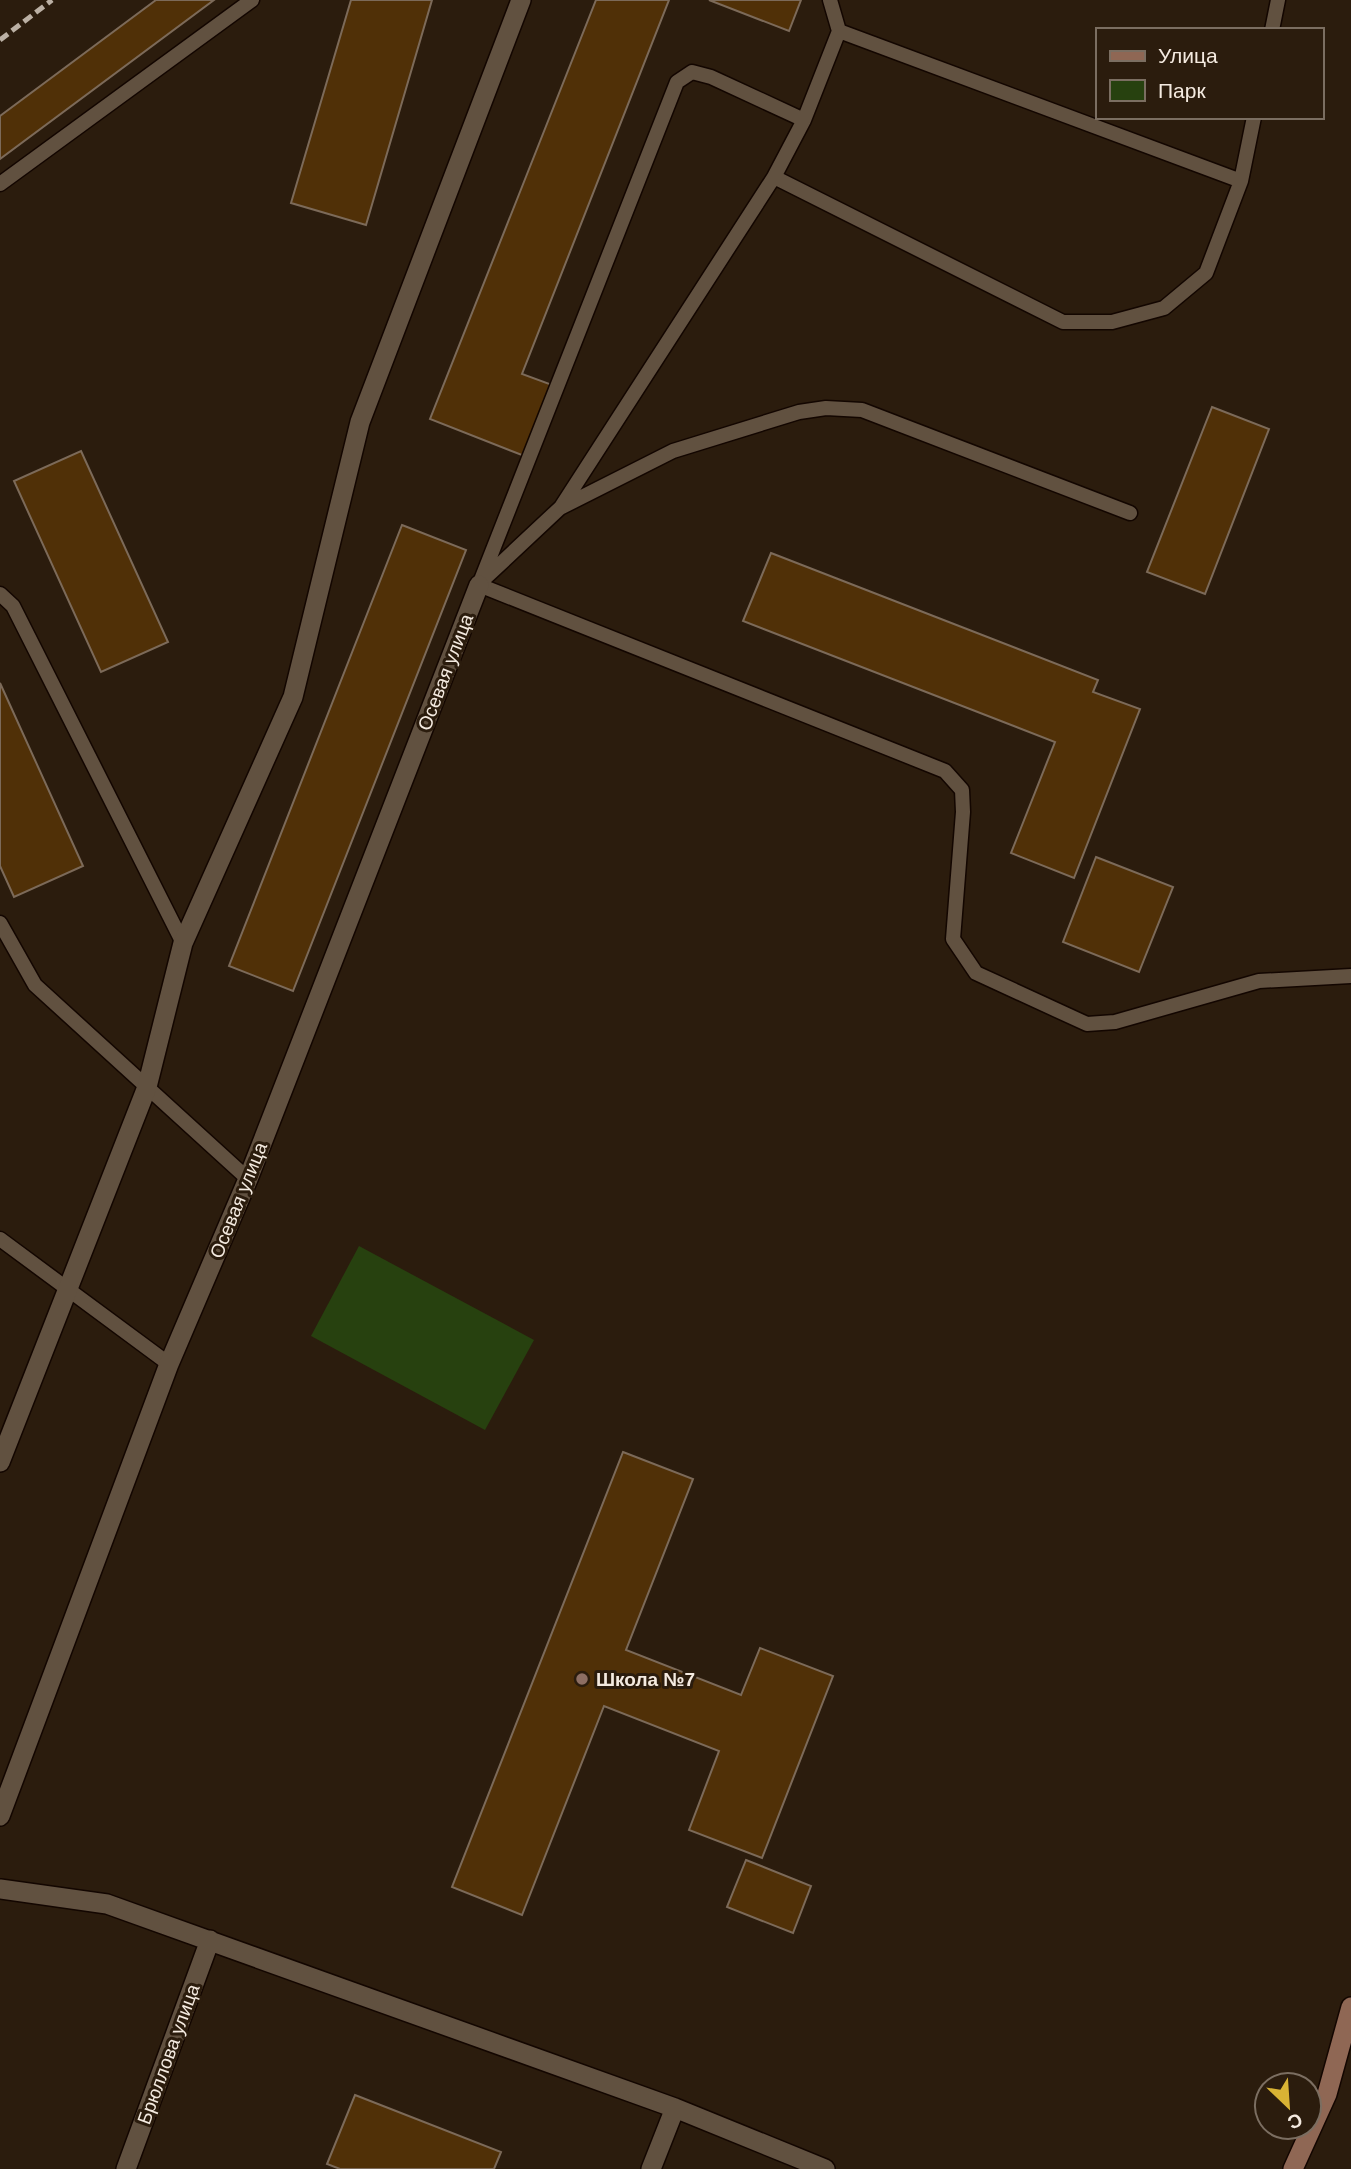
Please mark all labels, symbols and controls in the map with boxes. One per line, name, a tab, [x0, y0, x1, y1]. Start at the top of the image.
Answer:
legend	[1096, 28, 1323, 119]
text: Улица	[1158, 44, 1218, 67]
text: Парк	[1158, 79, 1206, 102]
street label: Осевая улица	[414, 611, 477, 733]
street label: Осевая улица	[206, 1139, 271, 1261]
place label: Школа №7	[596, 1669, 695, 1690]
marker: Школа №7	[574, 1671, 590, 1687]
street label: Брюллова улица	[133, 1981, 204, 2127]
north arrow	[1253, 2071, 1323, 2141]
text: С	[1284, 2109, 1306, 2133]

